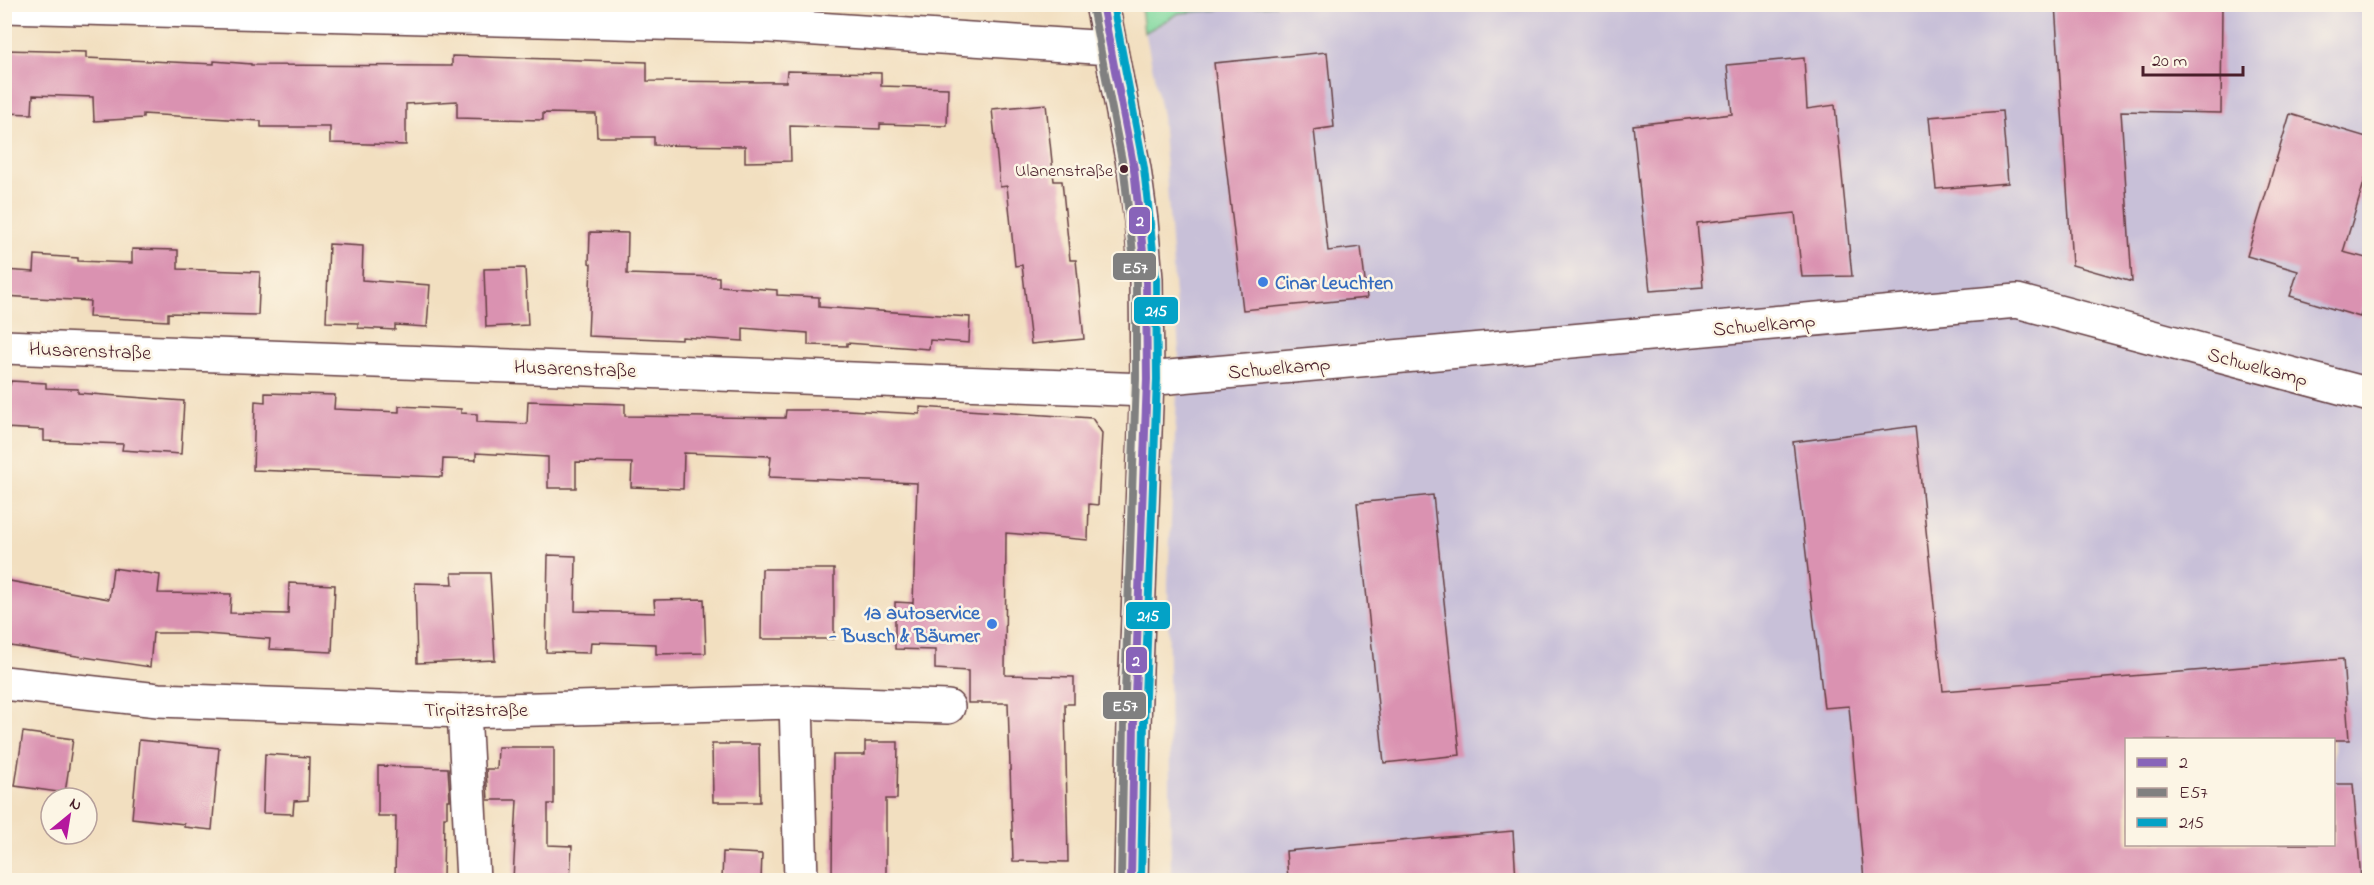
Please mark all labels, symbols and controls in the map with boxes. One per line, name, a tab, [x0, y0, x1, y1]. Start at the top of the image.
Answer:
scale bar	[2143, 39, 2244, 77]
text: 20 m	[2152, 49, 2187, 75]
place label: Ulanenstraße	[1015, 159, 1114, 185]
marker: Ulanenstraße	[1118, 163, 1130, 175]
line badge: 2	[1128, 206, 1151, 235]
text: 2	[1135, 210, 1144, 234]
line badge: E57	[1112, 252, 1157, 281]
text: E57	[1122, 257, 1148, 281]
place label: Cinar Leuchten	[1275, 270, 1393, 299]
marker: Cinar Leuchten	[1256, 275, 1270, 289]
line badge: 215	[1133, 296, 1179, 325]
text: 215	[1144, 300, 1168, 324]
street label: Schwelkamp	[1712, 308, 1817, 345]
street label: Husarenstraße	[28, 336, 152, 369]
street label: Schwelkamp	[2204, 341, 2311, 396]
street label: Schwelkamp	[1227, 351, 1332, 388]
street label: Husarenstraße	[513, 354, 637, 387]
place label: 1a autoservice - Busch & Bäumer	[828, 600, 981, 652]
line badge: 215	[1125, 601, 1171, 630]
text: 215	[1136, 605, 1160, 629]
marker: 1a autoservice - Busch & Bäumer	[985, 617, 999, 631]
line badge: 2	[1125, 646, 1148, 674]
text: 2	[1131, 650, 1140, 674]
line badge: E57	[1102, 691, 1147, 720]
text: E57	[1112, 695, 1138, 719]
street label: Tirpitzstraße	[424, 697, 528, 726]
legend	[2125, 738, 2335, 846]
text: 2	[2179, 751, 2188, 777]
text: E57	[2179, 781, 2208, 807]
north arrow	[39, 786, 99, 846]
text: N	[65, 792, 86, 818]
text: 215	[2179, 811, 2204, 837]

